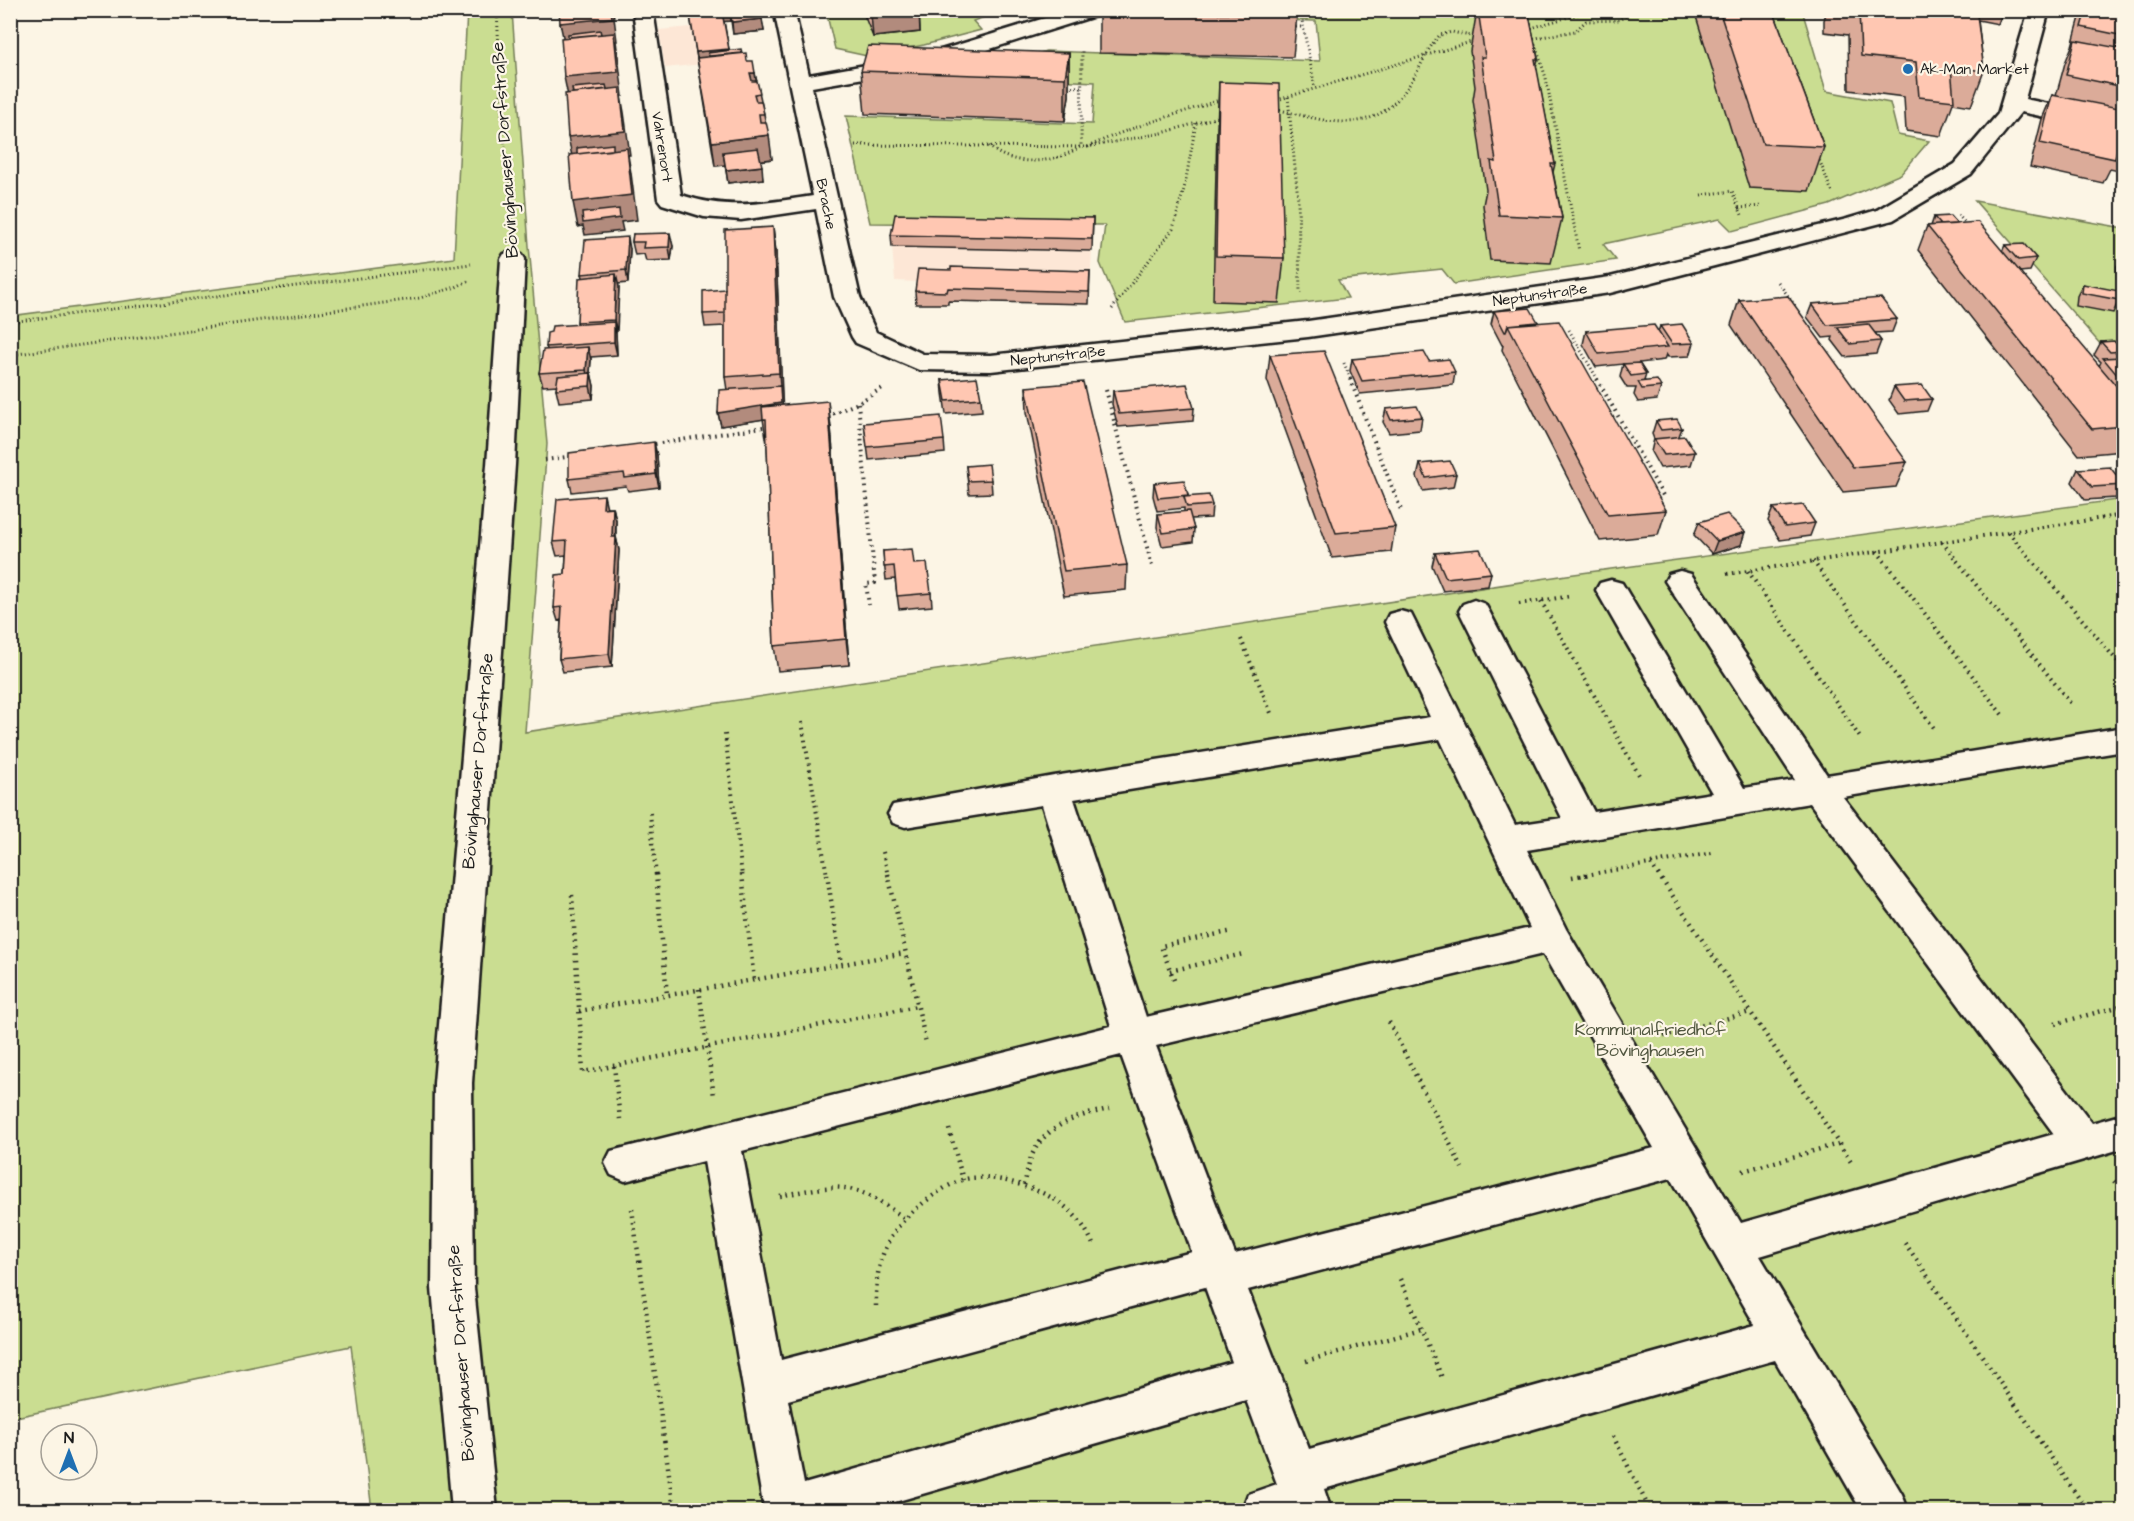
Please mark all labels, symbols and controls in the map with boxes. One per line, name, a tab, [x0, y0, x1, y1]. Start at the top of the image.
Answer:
street label: Bövinghauser Dorfstraße	[485, 41, 526, 259]
place label: Ak-Man Market	[1920, 59, 2029, 80]
marker: Ak-Man Market	[1901, 62, 1915, 76]
street label: Vahrenort	[646, 110, 678, 184]
street label: Brache	[810, 177, 842, 231]
street label: Neptunstraße	[1491, 278, 1589, 312]
street label: Neptunstraße	[1009, 341, 1107, 371]
street label: Bövinghauser Dorfstraße	[456, 652, 501, 870]
park label: Kommunalfriedhof Bövinghausen	[1574, 1017, 1726, 1064]
street label: Bövinghauser Dorfstraße	[441, 1244, 482, 1462]
north arrow	[39, 1422, 99, 1482]
text: N	[64, 1427, 74, 1449]

